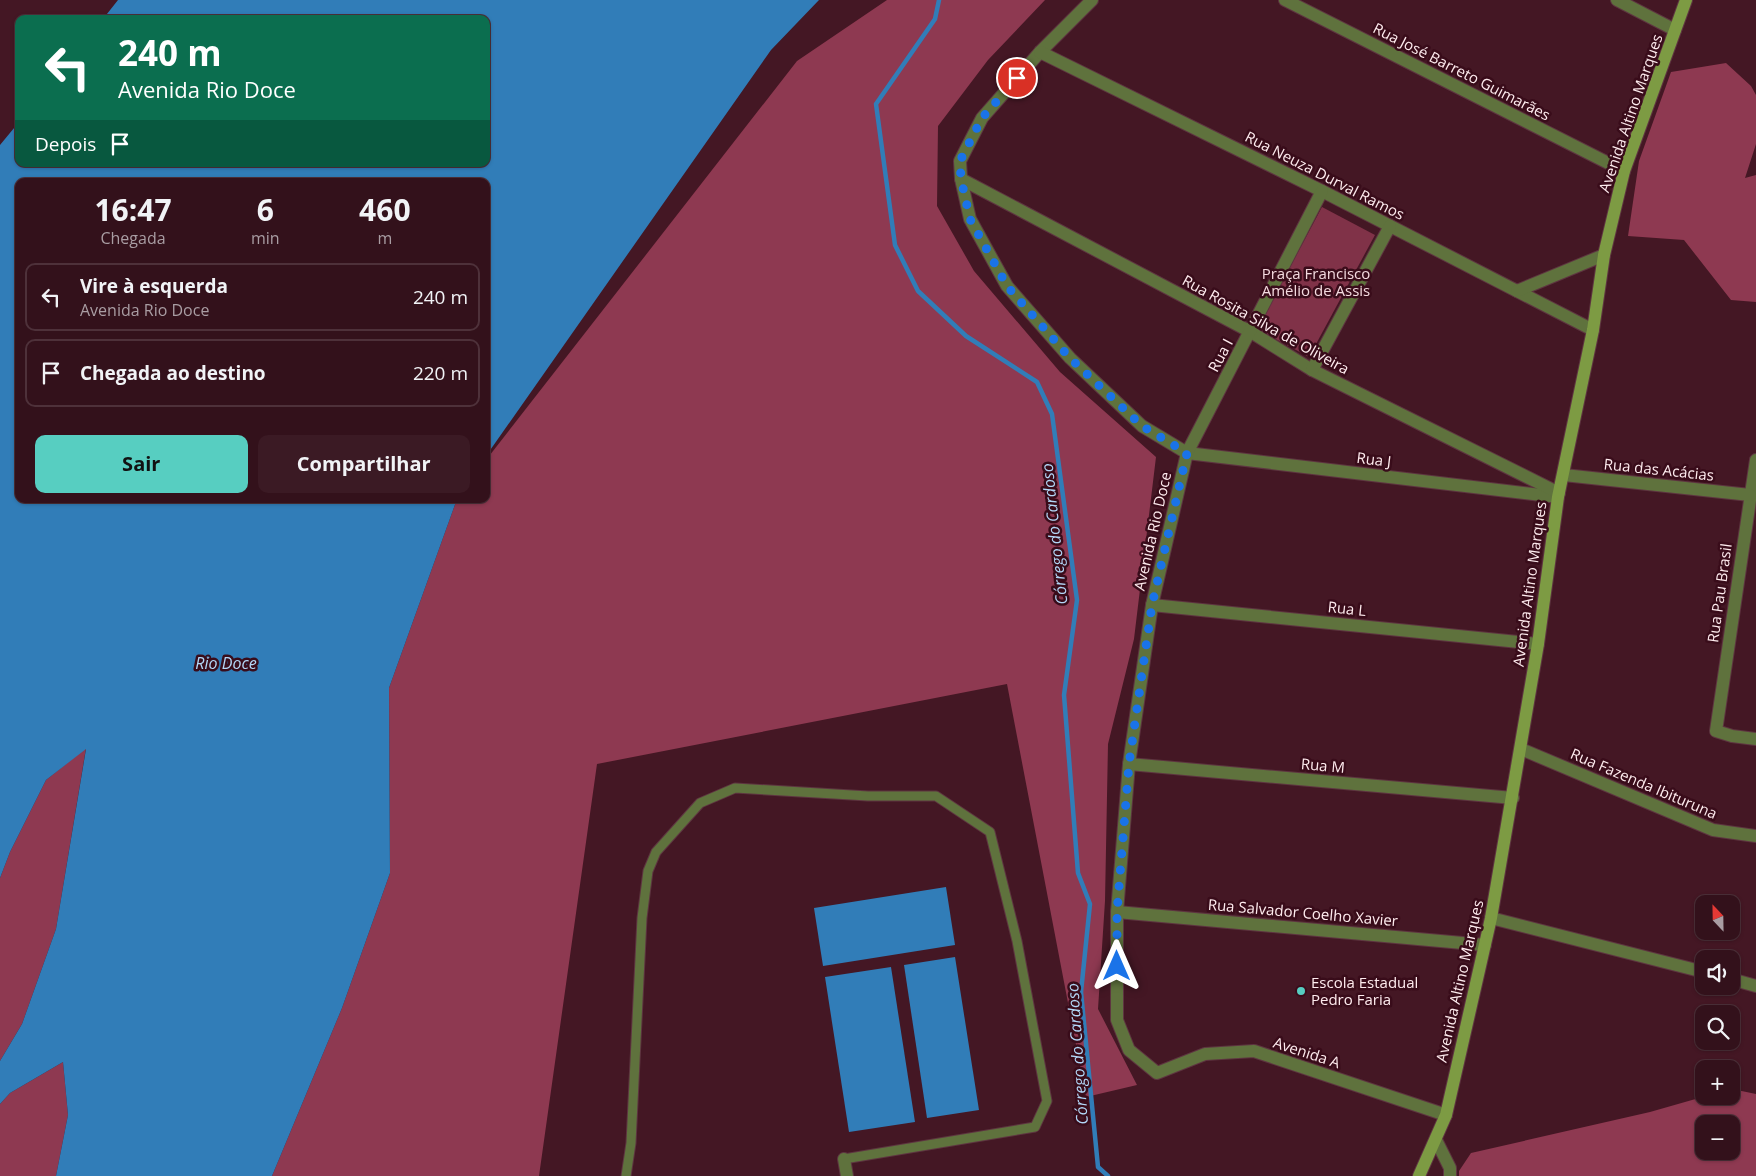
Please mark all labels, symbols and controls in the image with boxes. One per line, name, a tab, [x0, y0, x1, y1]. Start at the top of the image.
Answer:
street label: Rua José Barreto Guimarães	[1370, 18, 1554, 124]
text: 240 m	[118, 29, 222, 76]
street label: Avenida Altino Marques	[1593, 31, 1667, 195]
icon: left	[35, 35, 100, 100]
pin	[996, 57, 1038, 99]
icon: arrive	[1003, 64, 1031, 92]
text: Avenida Rio Doce	[118, 74, 296, 104]
street label: Rua Neuza Durval Ramos	[1242, 126, 1408, 224]
icon: arrive	[106, 130, 134, 158]
text: Depois	[35, 131, 96, 157]
text: 16:47	[94, 189, 172, 230]
text: 6	[257, 189, 274, 230]
text: 460	[359, 189, 411, 230]
text: Chegada	[100, 227, 166, 249]
text: min	[251, 227, 280, 249]
text: m	[377, 227, 392, 249]
park label: Praça Francisco Amélio de Assis	[1262, 263, 1370, 300]
street label: Rua Rosita Silva de Oliveira	[1179, 270, 1353, 378]
text: Vire à esquerda	[80, 273, 228, 299]
icon: left	[37, 283, 65, 311]
text: 240 m	[413, 284, 468, 310]
text: Avenida Rio Doce	[80, 299, 209, 321]
street label: Rua I	[1203, 335, 1237, 375]
icon: arrive	[37, 359, 65, 387]
text: Chegada ao destino	[80, 360, 266, 386]
text: 220 m	[413, 360, 468, 386]
button: Sair	[35, 435, 248, 493]
button: Compartilhar	[258, 435, 470, 493]
street label: Rua J	[1356, 447, 1392, 471]
street label: Rua das Acácias	[1603, 453, 1715, 485]
water label: Córrego do Cardoso	[1036, 462, 1072, 606]
street label: Avenida Rio Doce	[1129, 470, 1175, 592]
street label: Avenida Altino Marques	[1508, 500, 1550, 668]
street label: Rua Pau Brasil	[1702, 542, 1736, 644]
street label: Rua L	[1327, 596, 1367, 620]
water label: Rio Doce	[195, 652, 257, 674]
street label: Rua Fazenda Ibituruna	[1568, 743, 1720, 823]
street label: Rua M	[1300, 753, 1346, 777]
street label: Rua Salvador Coelho Xavier	[1207, 894, 1399, 930]
north arrow	[1695, 895, 1740, 940]
map controls	[1695, 895, 1740, 1160]
street label: Avenida Altino Marques	[1431, 898, 1487, 1064]
position arrow	[1090, 939, 1142, 991]
button: sound	[1695, 950, 1740, 995]
place label: Escola Estadual Pedro Faria	[1311, 972, 1418, 1009]
water label: Córrego do Cardoso	[1061, 982, 1093, 1126]
marker: Escola Estadual Pedro Faria	[1295, 985, 1307, 997]
button: search	[1695, 1005, 1740, 1050]
street label: Avenida A	[1271, 1032, 1344, 1072]
button: +	[1695, 1060, 1740, 1105]
button: −	[1695, 1115, 1740, 1160]

